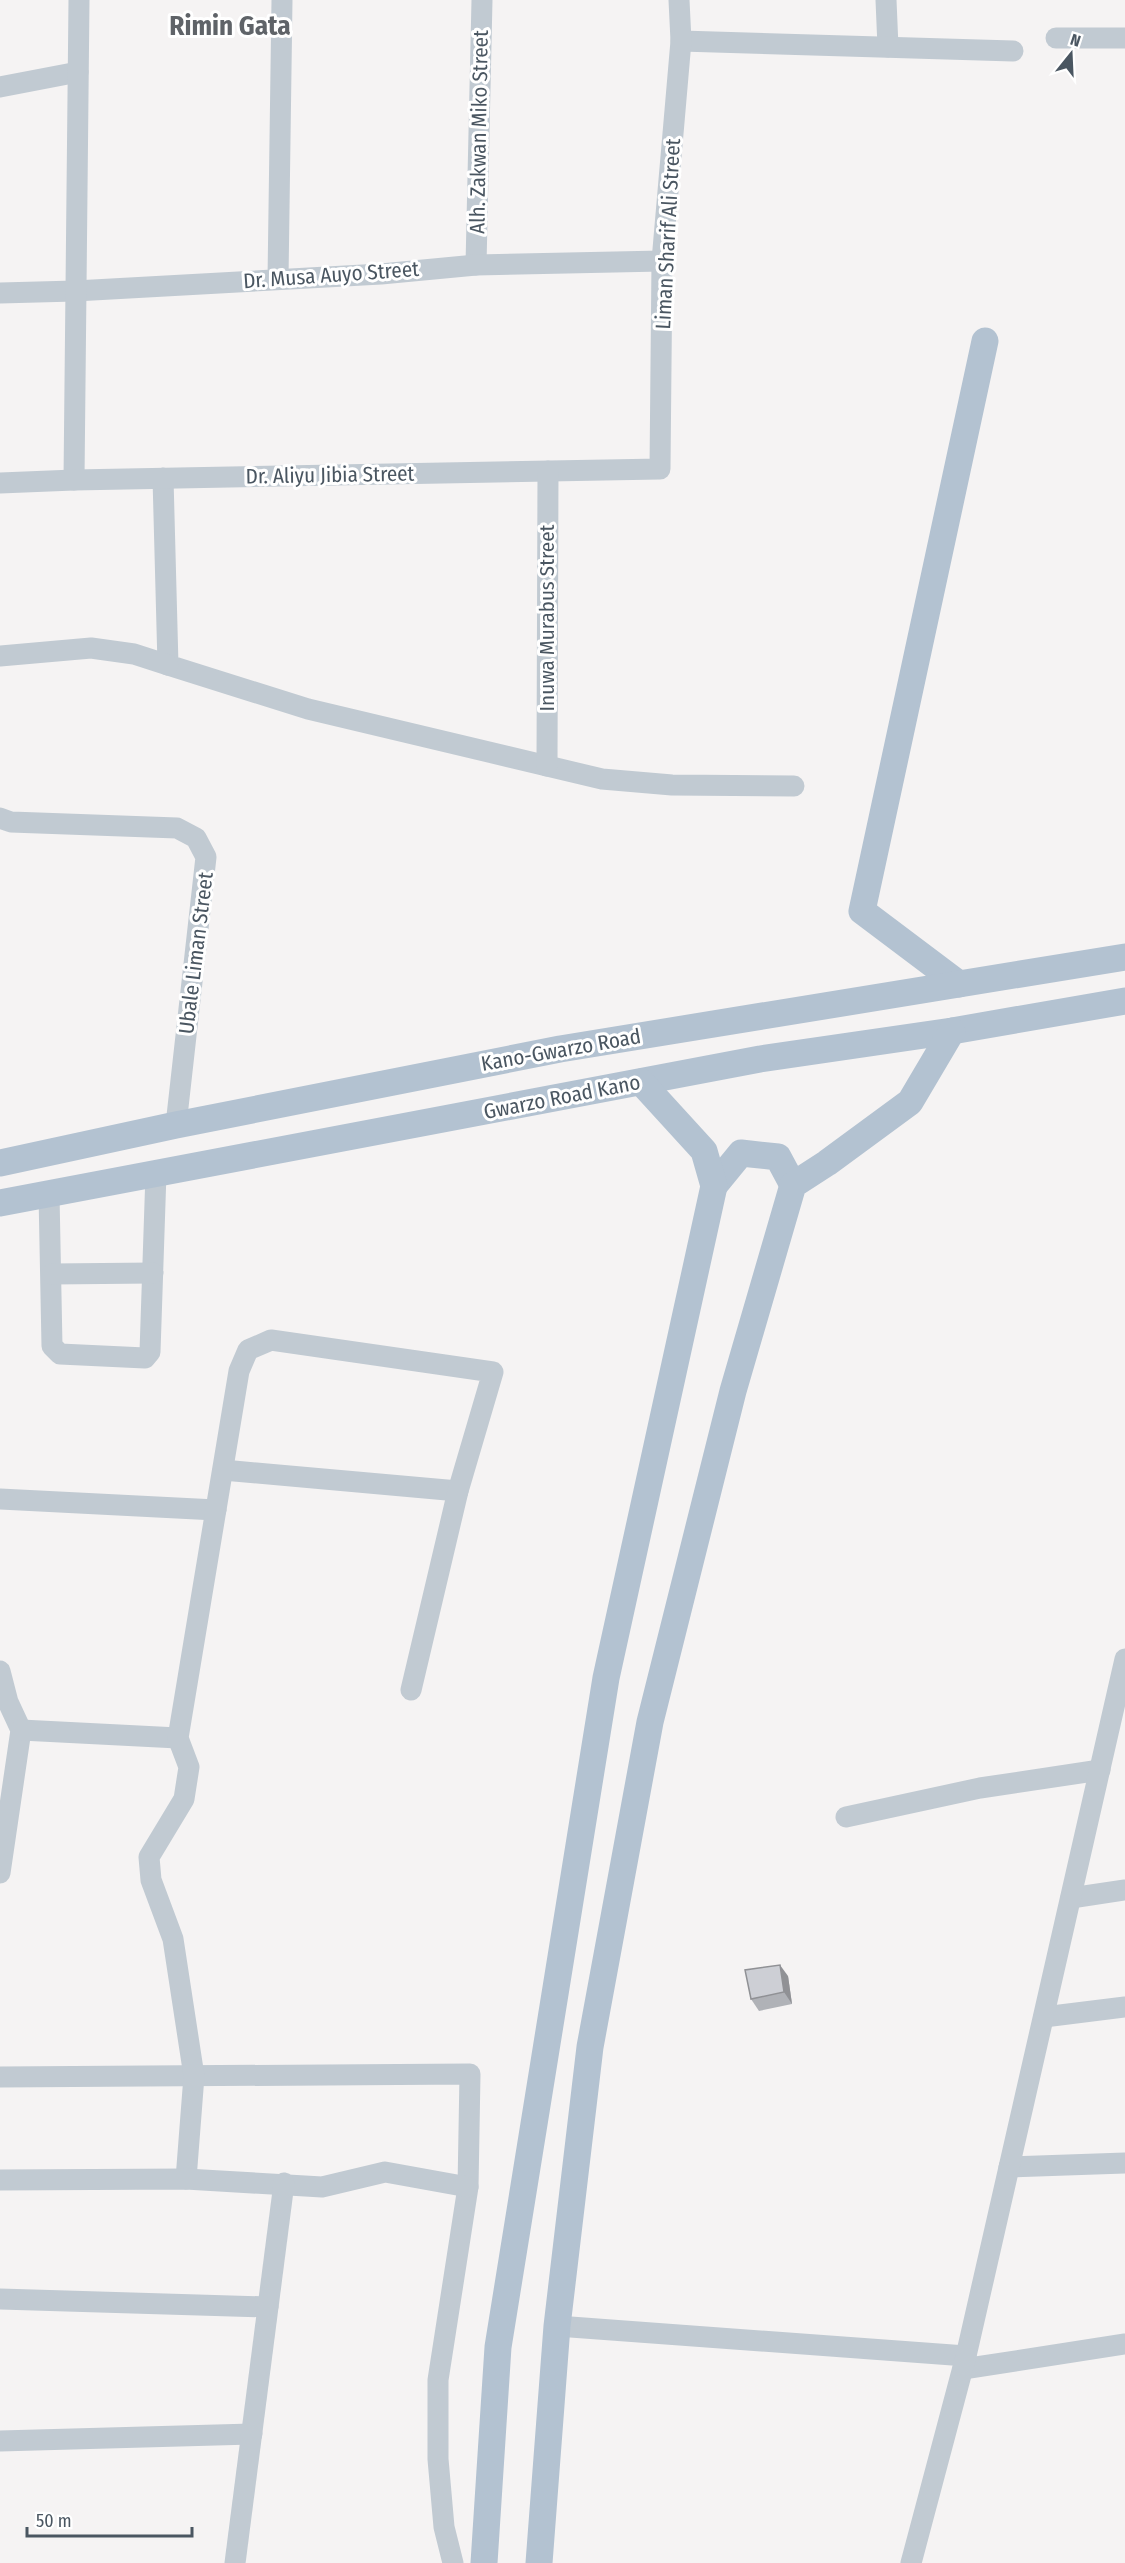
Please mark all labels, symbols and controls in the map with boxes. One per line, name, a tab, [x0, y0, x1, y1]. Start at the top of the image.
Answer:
district label: Rimin Gata	[169, 10, 291, 42]
north arrow	[1041, 24, 1101, 84]
street label: Alh. Zakwan Miko Street	[464, 30, 494, 234]
text: N	[1068, 30, 1083, 51]
street label: Liman Sharif Ali Street	[650, 138, 686, 330]
street label: Dr. Musa Auyo Street	[242, 256, 420, 294]
street label: Dr. Aliyu Jibia Street	[245, 461, 415, 489]
street label: Inuwa Murabus Street	[534, 524, 560, 711]
street label: Ubale Liman Street	[173, 870, 219, 1035]
street label: Kano-Gwarzo Road	[479, 1023, 643, 1077]
street label: Gwarzo Road Kano	[482, 1069, 642, 1125]
scale bar	[27, 2500, 192, 2538]
text: 50 m	[36, 2510, 72, 2532]

